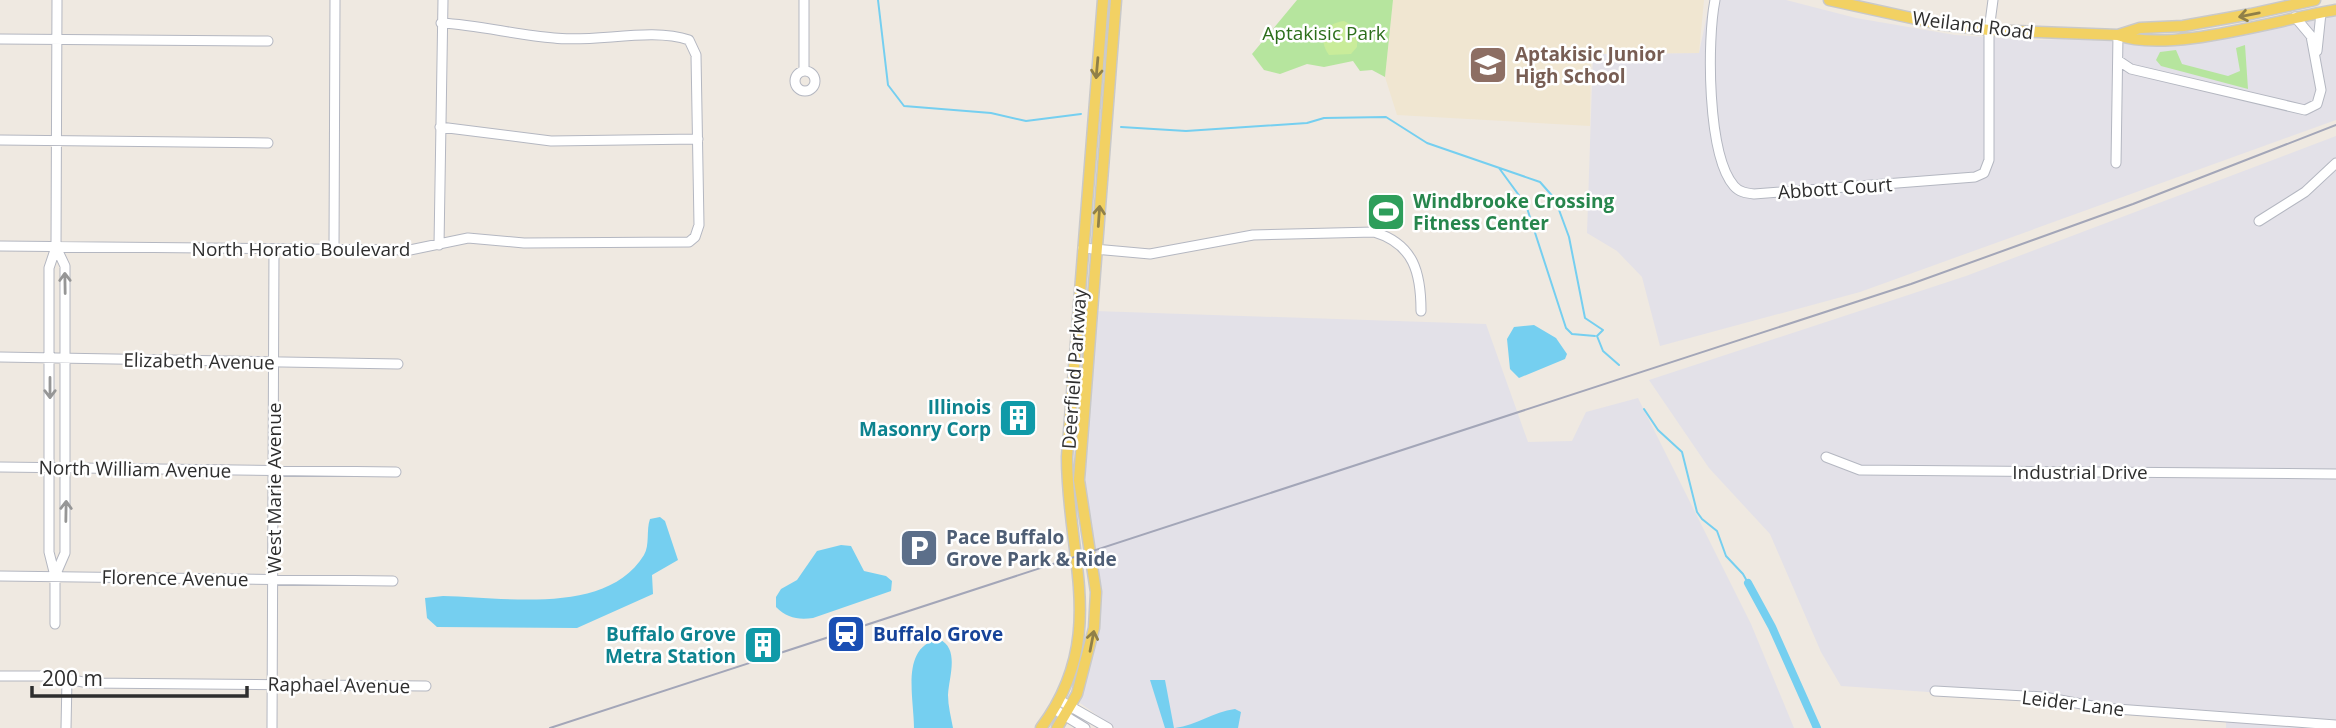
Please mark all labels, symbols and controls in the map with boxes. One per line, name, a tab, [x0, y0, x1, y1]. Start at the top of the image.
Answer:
street label: Weiland Road	[1911, 5, 2035, 45]
one-way arrow	[2238, 8, 2261, 22]
park label: Aptakisic Park	[1262, 20, 1386, 46]
place label: Aptakisic Junior High School	[1515, 41, 1665, 89]
school or university icon: Aptakisic Junior High School	[1467, 44, 1509, 86]
one-way arrow	[1091, 56, 1104, 79]
street label: Abbott Court	[1777, 171, 1893, 205]
place label: Windbrooke Crossing Fitness Center	[1413, 188, 1614, 236]
sports icon: Windbrooke Crossing Fitness Center	[1365, 191, 1407, 233]
one-way arrow	[1093, 205, 1106, 228]
street label: North Horatio Boulevard	[192, 236, 410, 262]
one-way arrow	[58, 272, 72, 295]
street label: Deerfield Parkway	[1055, 287, 1093, 450]
street label: Elizabeth Avenue	[123, 347, 275, 375]
one-way arrow	[43, 376, 57, 399]
place label: Illinois Masonry Corp	[859, 394, 991, 442]
building icon: Illinois Masonry Corp	[997, 397, 1039, 439]
street label: West Marie Avenue	[261, 403, 287, 573]
street label: North William Avenue	[38, 454, 232, 484]
street label: Industrial Drive	[2012, 459, 2148, 485]
one-way arrow	[60, 499, 73, 522]
place label: Pace Buffalo Grove Park & Ride	[946, 524, 1117, 572]
parking icon: Pace Buffalo Grove Park & Ride	[898, 527, 940, 569]
street label: Florence Avenue	[101, 564, 249, 592]
station icon: Buffalo Grove	[825, 613, 867, 655]
place label: Buffalo Grove Metra Station	[605, 621, 736, 669]
place label: Buffalo Grove	[873, 621, 1003, 647]
building icon: Buffalo Grove Metra Station	[742, 624, 784, 666]
one-way arrow	[1086, 630, 1099, 653]
scale bar	[32, 654, 247, 698]
text: 200 m	[42, 664, 103, 692]
street label: Raphael Avenue	[267, 671, 411, 699]
street label: Leider Lane	[2020, 684, 2126, 722]

